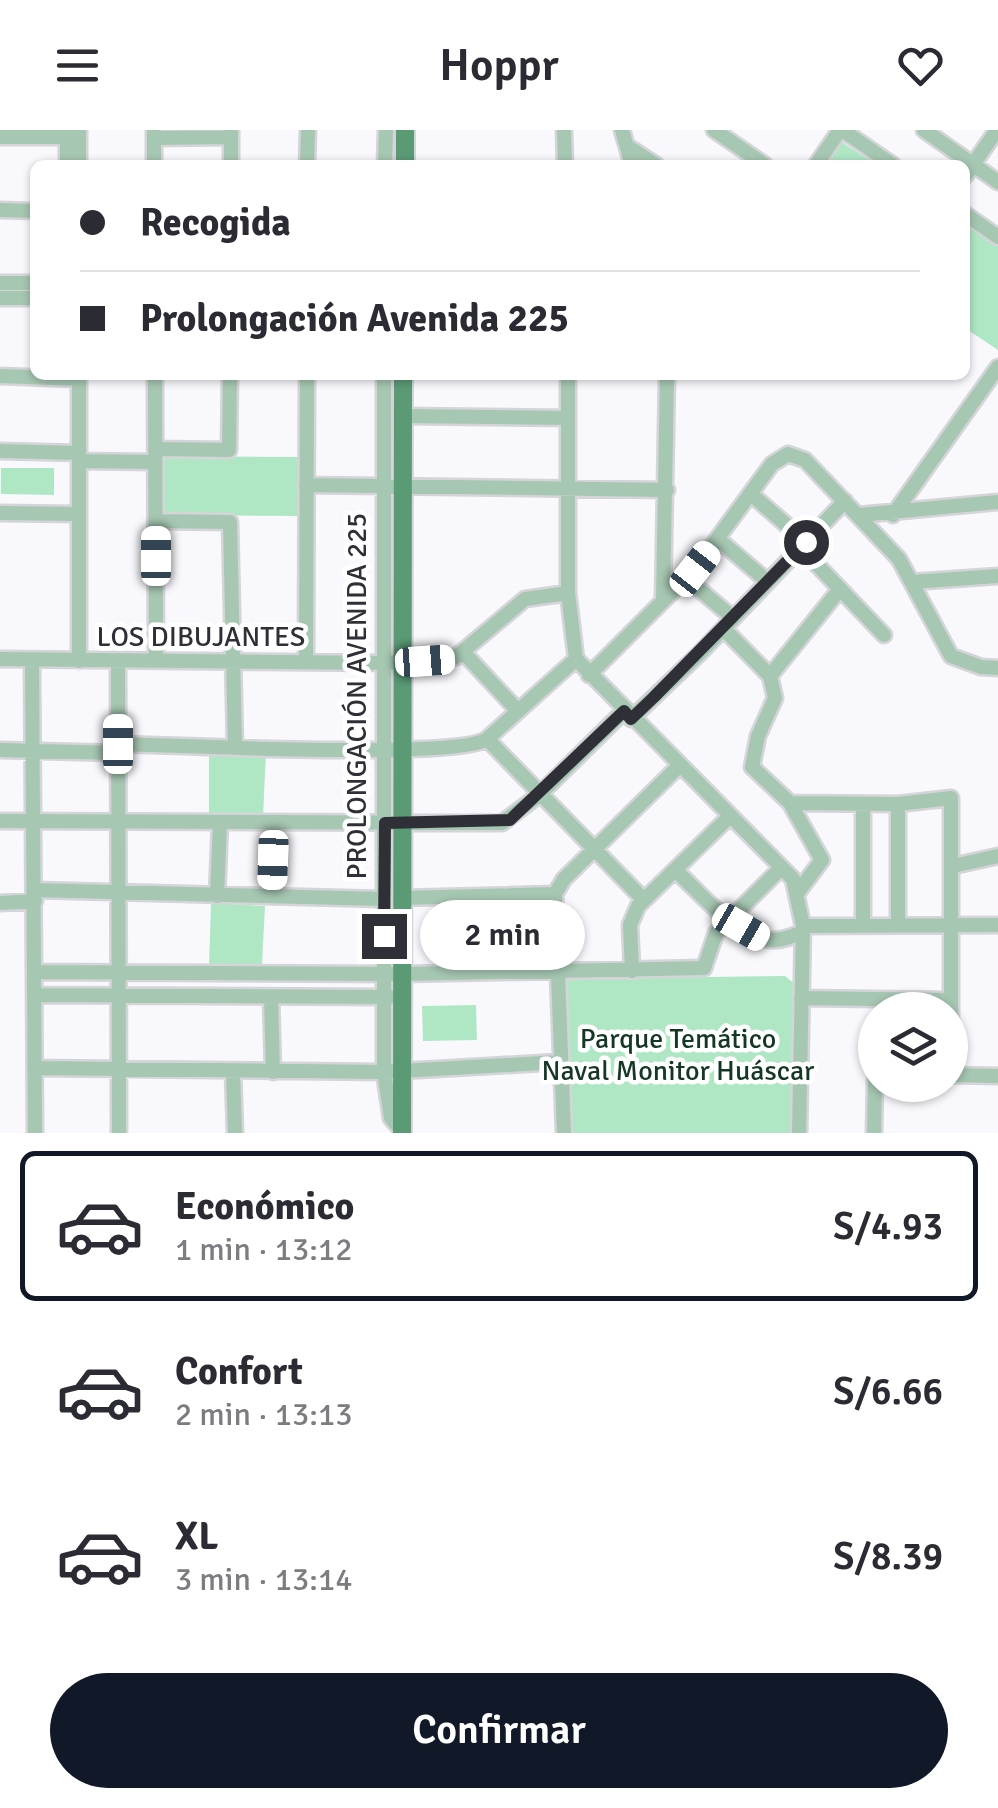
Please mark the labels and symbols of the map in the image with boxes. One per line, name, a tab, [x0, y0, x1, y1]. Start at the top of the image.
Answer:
street label: PROLONGACIÓN AVENIDA 225	[340, 513, 374, 879]
route start	[784, 520, 829, 565]
car	[141, 526, 171, 586]
car	[665, 536, 725, 602]
street label: LOS DIBUJANTES	[97, 620, 305, 654]
car	[394, 644, 456, 678]
car	[103, 714, 133, 774]
car	[257, 829, 289, 891]
car	[708, 899, 774, 955]
callout: 2 min	[419, 901, 584, 971]
route end	[362, 914, 407, 959]
park label: Parque Temático Naval Monitor Huáscar	[542, 1022, 815, 1088]

